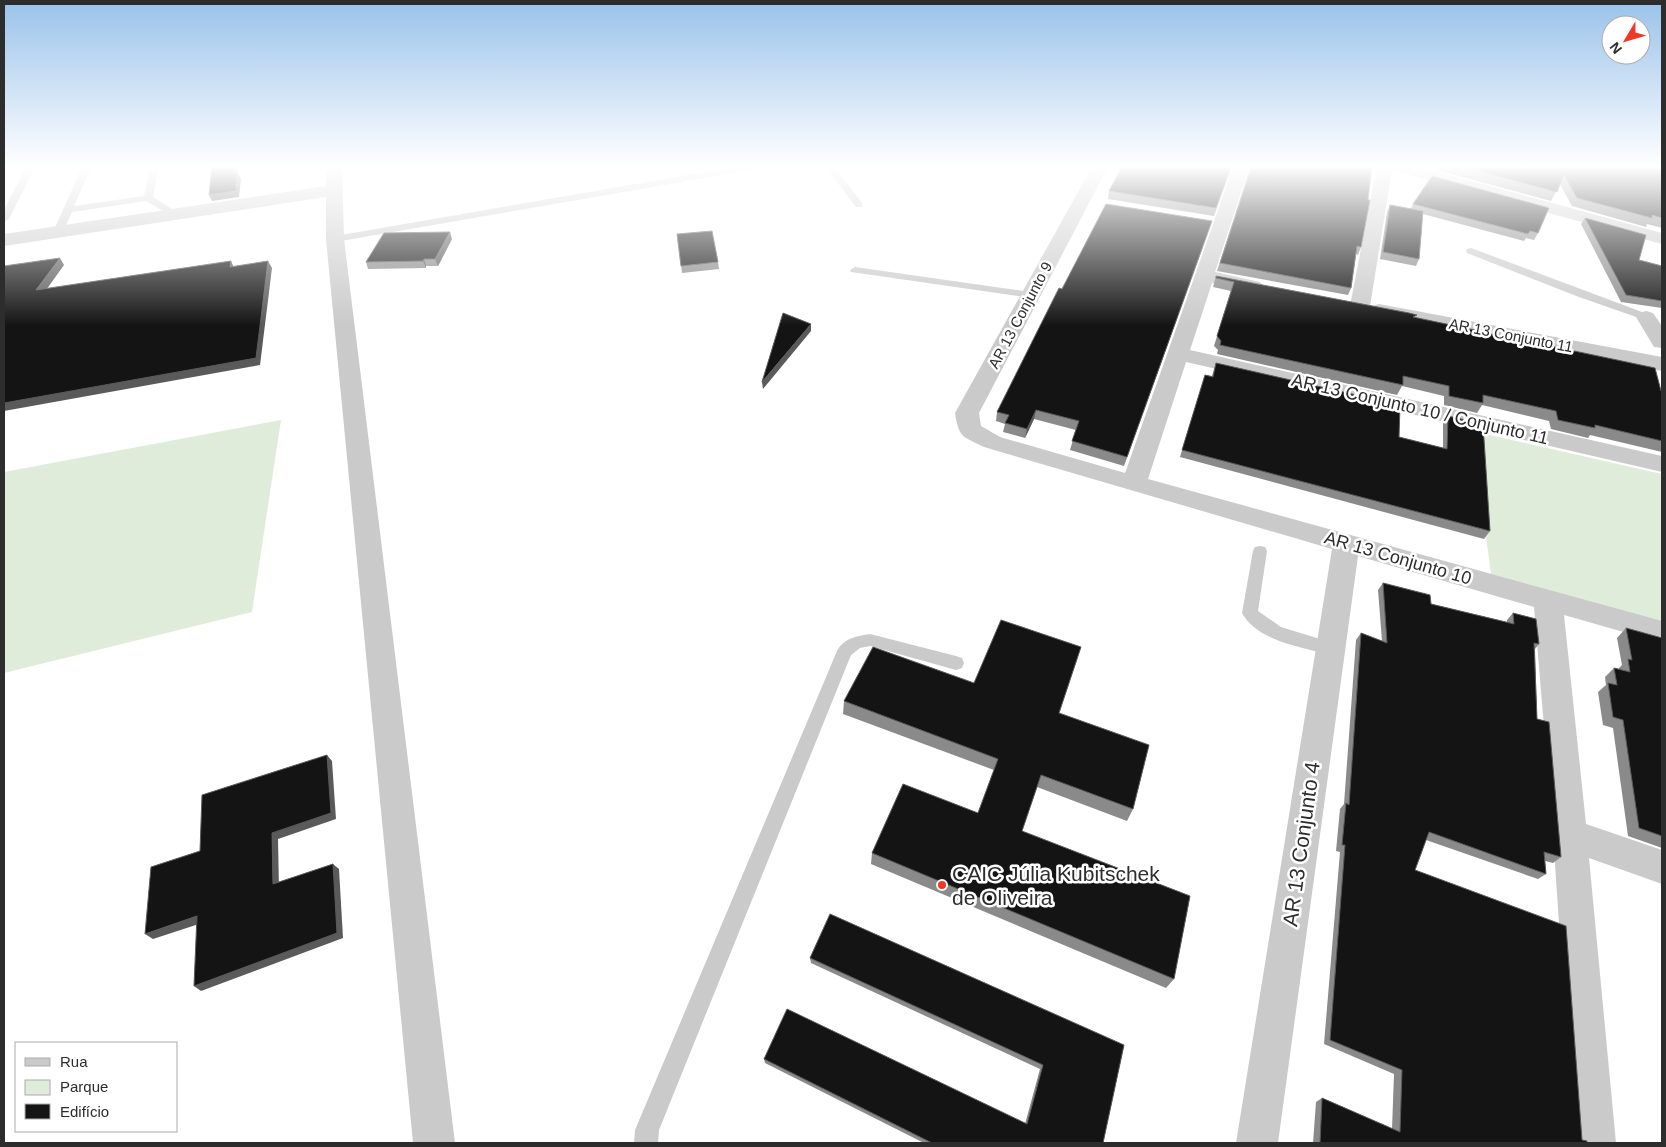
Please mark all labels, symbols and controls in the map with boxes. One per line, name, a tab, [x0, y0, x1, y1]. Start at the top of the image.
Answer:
north arrow	[1601, 15, 1651, 65]
text: N	[1606, 39, 1625, 57]
street label: AR 13 Conjunto 9	[985, 259, 1055, 371]
street label: AR 13 Conjunto 11	[1448, 315, 1574, 355]
street label: AR 13 Conjunto 10 / Conjunto 11	[1290, 370, 1550, 448]
street label: AR 13 Conjunto 10	[1322, 527, 1474, 589]
street label: AR 13 Conjunto 4	[1278, 760, 1324, 928]
place label: CAIC Júlia Kubitschek de Oliveira	[952, 862, 1160, 909]
marker: CAIC Júlia Kubitschek de Oliveira	[936, 879, 948, 891]
legend	[15, 1042, 178, 1132]
text: Rua	[60, 1053, 88, 1070]
text: Parque	[60, 1078, 108, 1095]
text: Edifício	[60, 1103, 109, 1120]

